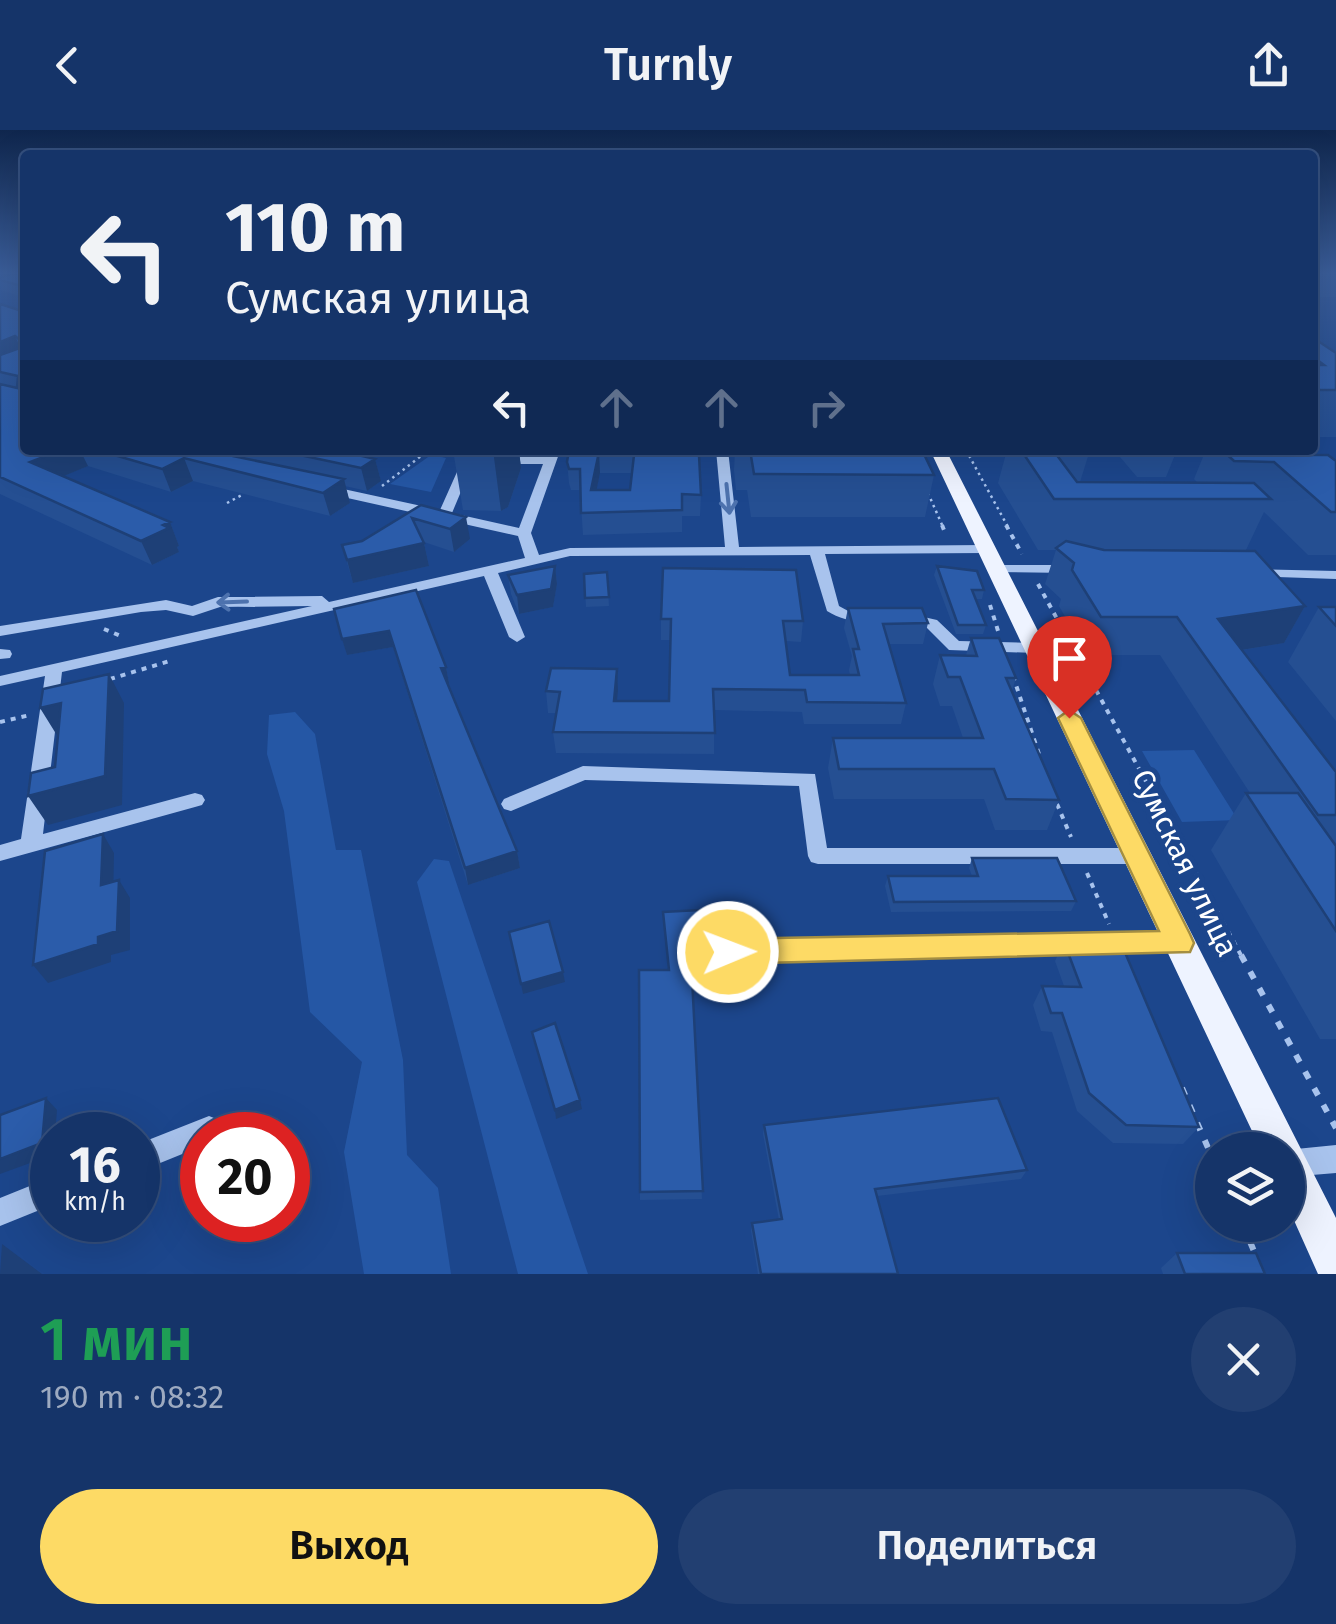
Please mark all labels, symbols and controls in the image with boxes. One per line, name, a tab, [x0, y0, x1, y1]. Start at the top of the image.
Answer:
icon: back	[40, 38, 95, 93]
text: Turnly	[604, 38, 732, 92]
icon: share	[1241, 38, 1296, 93]
text: 110 m	[225, 186, 405, 270]
icon: left	[60, 190, 190, 320]
text: Сумская улица	[225, 271, 531, 325]
icon: left	[484, 380, 539, 435]
icon: ahead	[589, 380, 644, 435]
icon: ahead	[694, 380, 749, 435]
icon: right	[799, 380, 854, 435]
one-way arrow	[718, 483, 737, 515]
one-way arrow	[216, 592, 248, 611]
pin	[1027, 616, 1112, 719]
icon: arrive	[1042, 631, 1097, 686]
street label: Сумская улица	[1124, 763, 1246, 963]
position arrow	[676, 900, 780, 1004]
speed limit sign: 20	[180, 1112, 310, 1242]
map controls	[1195, 1132, 1305, 1242]
button: layers	[1195, 1132, 1305, 1242]
text: 16	[69, 1135, 121, 1195]
text: km/h	[64, 1187, 126, 1217]
text: 1 мин	[40, 1304, 193, 1376]
button: close	[1191, 1307, 1296, 1412]
text: 190 m · 08:32	[40, 1378, 224, 1416]
button: Выход	[40, 1489, 658, 1604]
button: Поделиться	[678, 1489, 1296, 1604]

